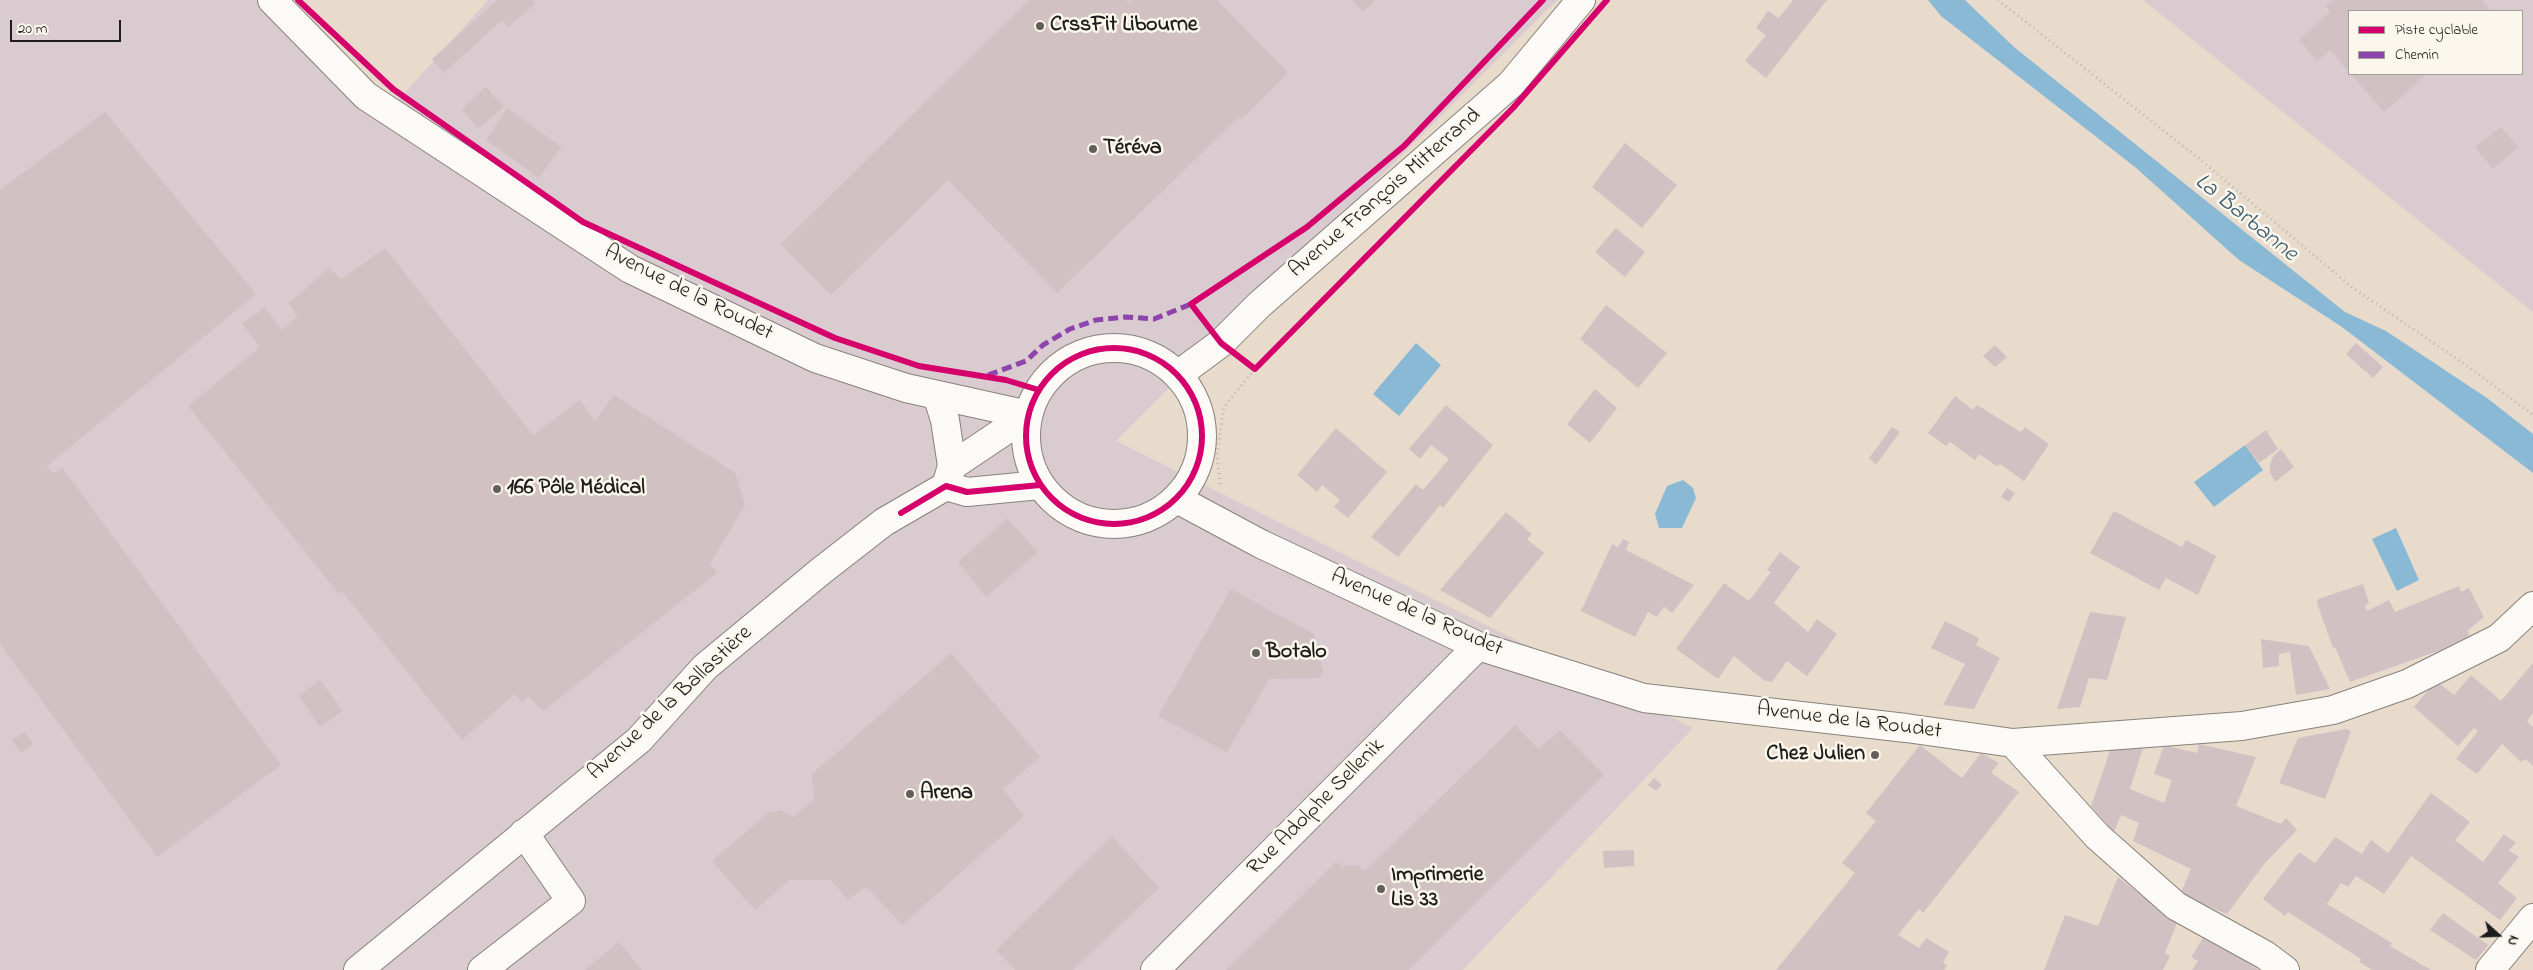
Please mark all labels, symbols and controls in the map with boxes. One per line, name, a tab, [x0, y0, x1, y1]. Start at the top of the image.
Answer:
scale bar	[12, 10, 124, 42]
legend	[2348, 10, 2523, 75]
place label: CrssFit Libourne	[1050, 13, 1198, 39]
text: 20 m	[18, 18, 47, 40]
text: Piste cyclable	[2395, 19, 2478, 41]
marker: CrssFit Libourne	[1034, 20, 1046, 32]
text: Chemin	[2395, 44, 2439, 66]
street label: Avenue François Mitterrand	[1285, 103, 1487, 285]
place label: Téréva	[1103, 136, 1162, 162]
marker: Téréva	[1087, 143, 1099, 155]
water label: La Barbanne	[2188, 169, 2302, 269]
street label: Avenue de la Roudet	[599, 240, 777, 348]
place label: 166 Pôle Médical	[507, 476, 645, 502]
marker: 166 Pôle Médical	[491, 483, 503, 495]
street label: Avenue de la Roudet	[1326, 564, 1506, 664]
street label: Avenue de la Ballastière	[583, 621, 759, 787]
place label: Botalo	[1266, 640, 1327, 666]
marker: Botalo	[1250, 647, 1262, 659]
street label: Avenue de la Roudet	[1755, 698, 1943, 746]
street label: Rue Adolphe Sellenik	[1243, 734, 1391, 882]
place label: Chez Julien	[1766, 742, 1865, 768]
marker: Chez Julien	[1869, 749, 1881, 761]
place label: Arena	[920, 781, 973, 807]
marker: Arena	[904, 788, 916, 800]
place label: Imprimerie Lis 33	[1391, 863, 1484, 914]
marker: Imprimerie Lis 33	[1375, 883, 1387, 895]
north arrow	[2473, 910, 2523, 960]
text: N	[2501, 932, 2524, 948]

